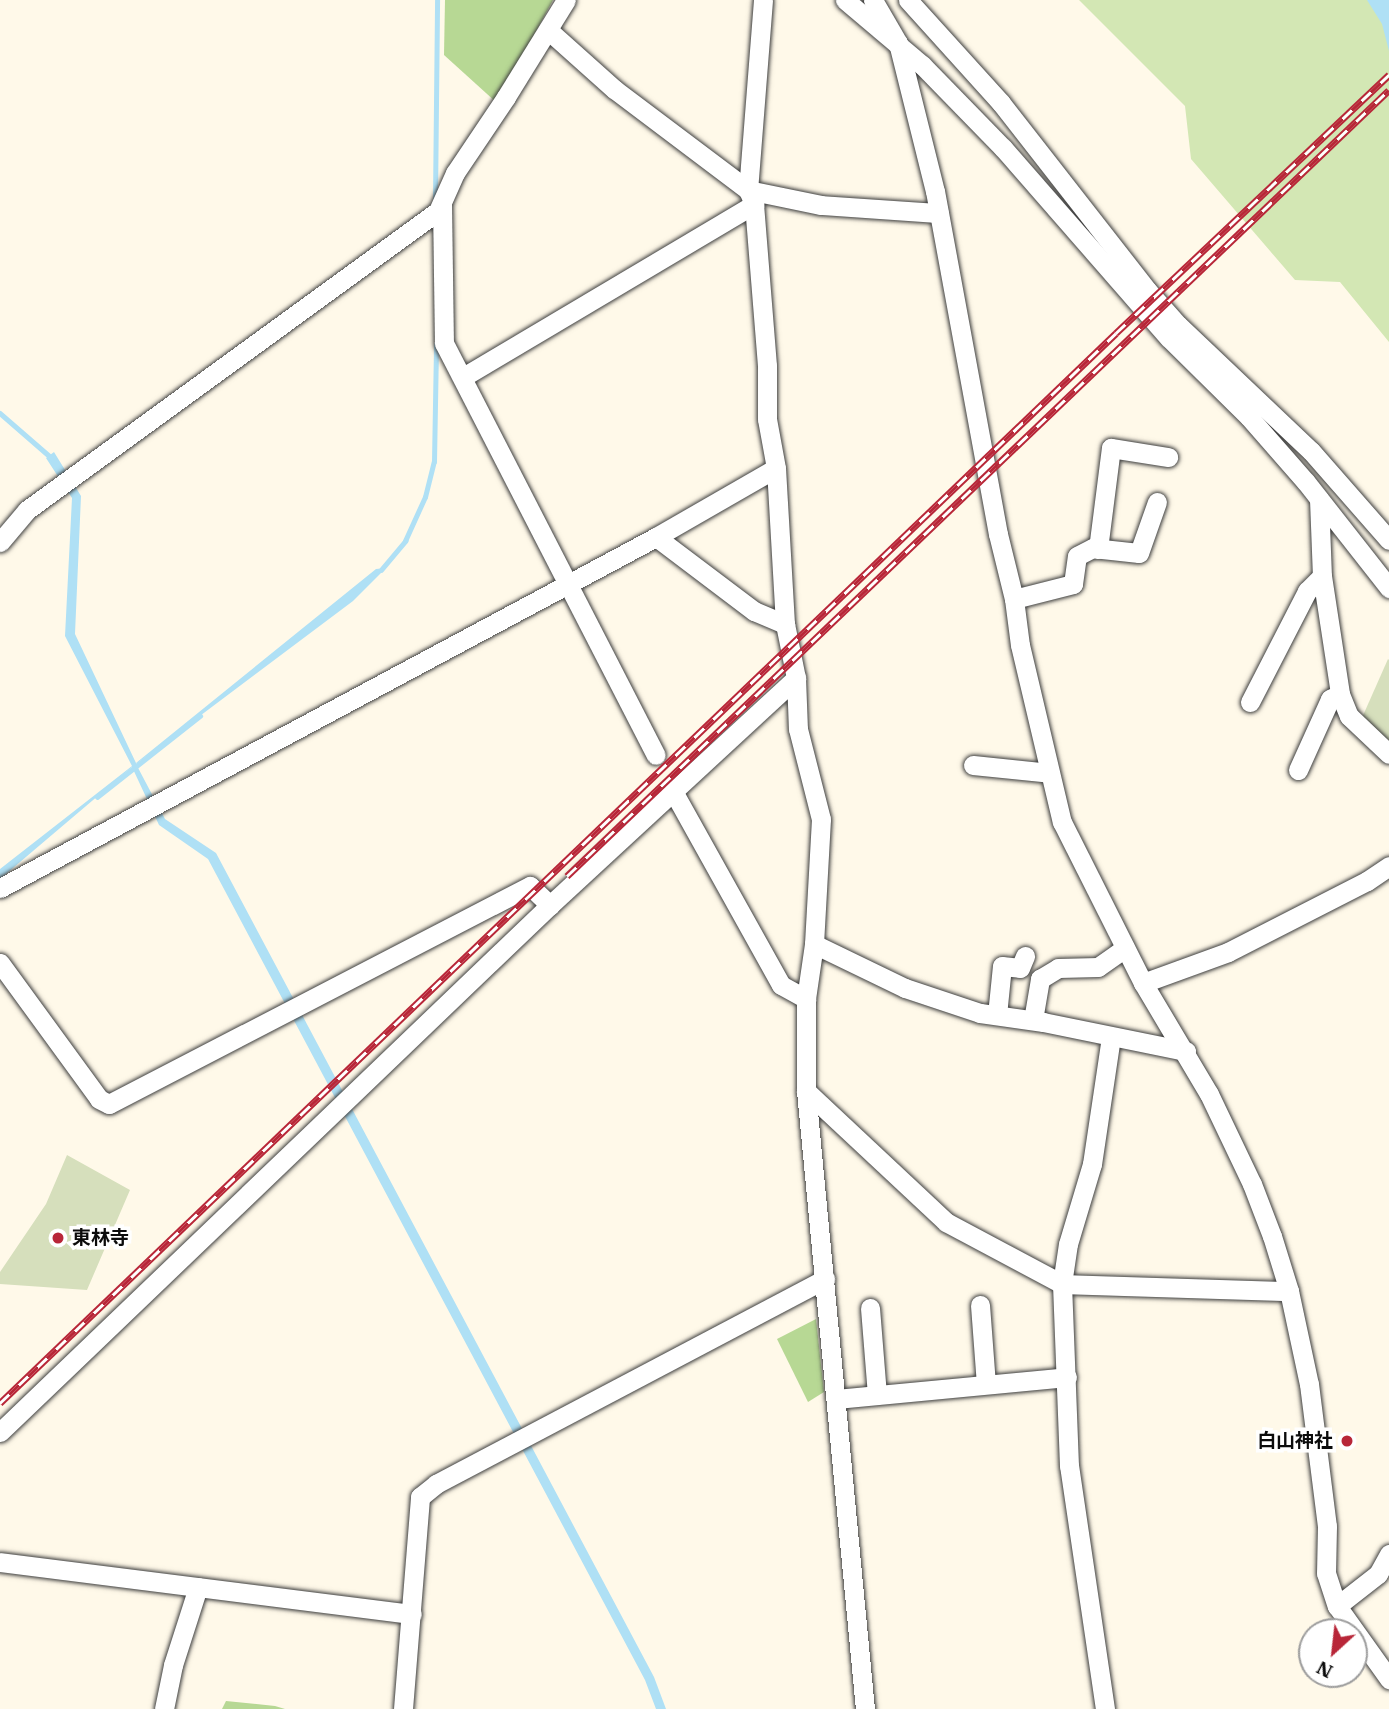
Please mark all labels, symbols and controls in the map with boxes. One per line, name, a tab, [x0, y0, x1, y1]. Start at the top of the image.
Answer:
place label: 東林寺	[72, 1227, 129, 1249]
marker: 東林寺	[50, 1230, 66, 1246]
place label: 白山神社	[1257, 1430, 1333, 1452]
marker: 白山神社	[1339, 1433, 1355, 1449]
north arrow	[1298, 1618, 1368, 1688]
text: N	[1312, 1656, 1337, 1684]

